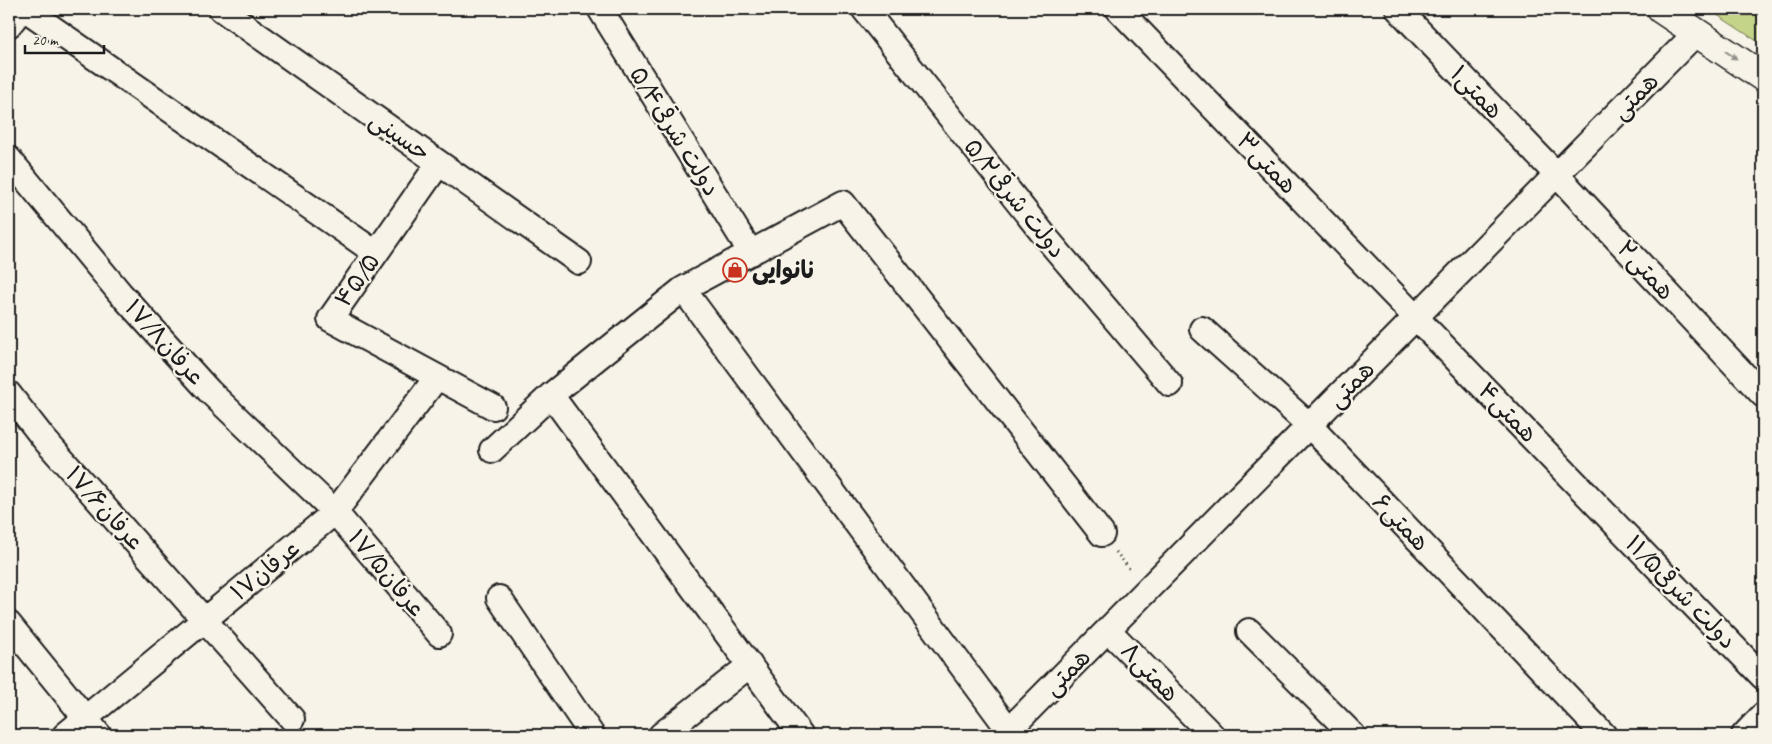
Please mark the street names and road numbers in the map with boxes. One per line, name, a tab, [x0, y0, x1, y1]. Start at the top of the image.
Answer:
street label: ۱همتی	[1444, 59, 1510, 125]
street label: ۵/۴دولت شرقی	[623, 60, 727, 202]
street label: همتی	[1605, 66, 1665, 126]
street label: حسینی	[364, 104, 436, 168]
street label: ۳همتی	[1230, 126, 1304, 200]
street label: ۵/۲دولت شرقی	[957, 132, 1073, 264]
street label: ۲همتی	[1611, 234, 1681, 306]
street label: ۴۵/۵	[328, 247, 386, 313]
street label: ۱۷/۸عرفان	[119, 293, 211, 391]
street label: همتی	[1321, 354, 1381, 414]
street label: ۴همتی	[1472, 375, 1544, 449]
street label: ۱۷/۶عرفان	[59, 460, 151, 556]
street label: ۶همتی	[1366, 487, 1436, 557]
street label: ۱۷/۵عرفان	[342, 523, 432, 623]
street label: ۱۱/۵دولت شرقی	[1619, 529, 1743, 655]
street label: ۱۷عرفان	[224, 533, 306, 607]
street label: همتی۸	[1114, 636, 1186, 708]
street label: همتی	[1037, 642, 1097, 702]

